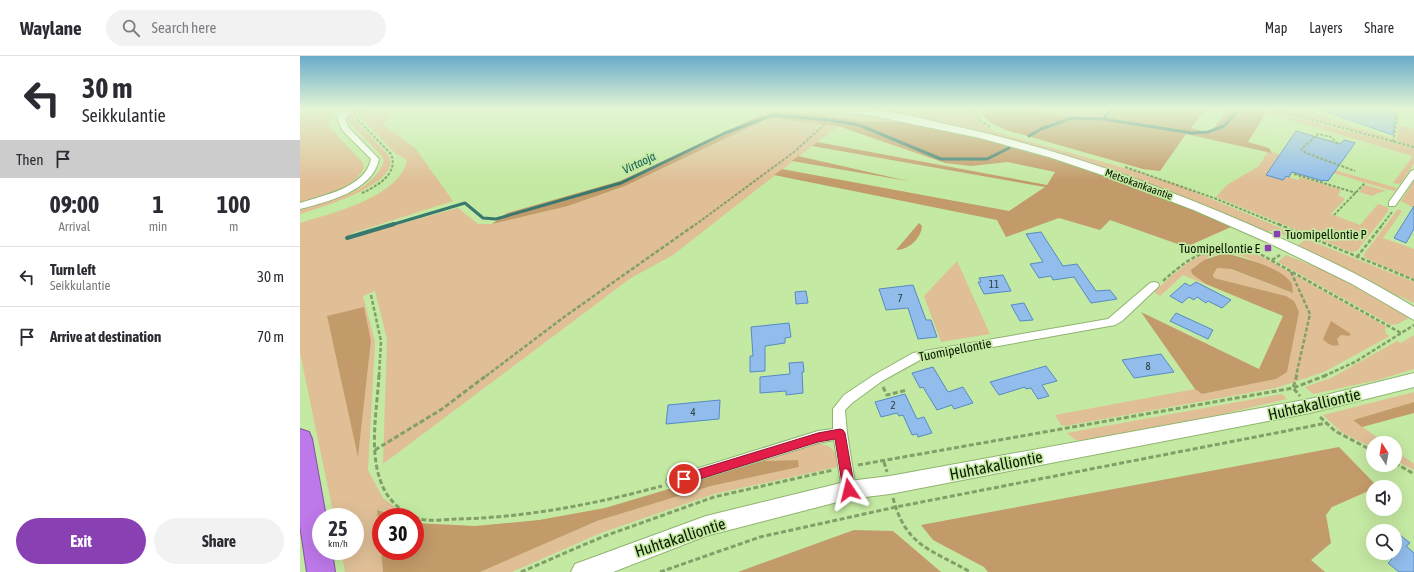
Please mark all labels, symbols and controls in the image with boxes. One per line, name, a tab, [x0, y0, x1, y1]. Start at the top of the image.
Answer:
search box	[106, 10, 386, 46]
text: Waylane	[20, 17, 82, 39]
icon: search	[120, 17, 142, 39]
text: Search here	[152, 19, 216, 36]
text: Map	[1265, 20, 1287, 36]
text: Layers	[1309, 20, 1342, 36]
text: Share	[1364, 20, 1394, 36]
icon: left	[16, 72, 68, 124]
text: 30 m	[82, 72, 132, 104]
text: Seikkulantie	[82, 105, 166, 126]
icon: arrive	[52, 148, 74, 170]
water label: Virtaoja	[620, 149, 658, 177]
text: Then	[16, 151, 44, 168]
street label: Metsokankaantie	[1104, 166, 1174, 202]
text: 09:00	[49, 191, 99, 218]
text: 1	[152, 191, 164, 218]
text: 100	[217, 191, 251, 218]
text: Arrival	[58, 219, 90, 234]
text: min	[149, 219, 167, 234]
text: m	[229, 219, 238, 234]
place label: Tuomipellontie P	[1285, 227, 1367, 242]
marker: Tuomipellontie P	[1272, 229, 1282, 239]
place label: Tuomipellontie E	[1179, 241, 1260, 256]
marker: Tuomipellontie E	[1263, 243, 1273, 253]
text: Turn left	[50, 261, 96, 278]
icon: left	[16, 266, 38, 288]
text: 30 m	[257, 268, 284, 285]
text: Seikkulantie	[50, 278, 111, 293]
house number: 11	[989, 278, 999, 290]
house number: 7	[897, 292, 903, 304]
icon: arrive	[16, 326, 38, 348]
text: Arrive at destination	[50, 328, 161, 345]
text: 70 m	[257, 328, 284, 345]
street label: Tuomipellontie	[917, 336, 993, 364]
house number: 8	[1145, 360, 1151, 372]
street label: Huhtakalliontie	[1266, 385, 1362, 423]
house number: 2	[890, 399, 896, 411]
house number: 4	[690, 406, 696, 418]
north arrow	[1366, 436, 1402, 472]
map controls	[1366, 436, 1402, 560]
street label: Huhtakalliontie	[948, 447, 1044, 483]
pin	[667, 462, 701, 496]
icon: arrive	[673, 468, 695, 490]
position arrow	[828, 469, 870, 511]
button: sound	[1366, 480, 1402, 516]
speed limit sign: 30	[372, 508, 424, 560]
street label: Huhtakalliontie	[632, 514, 728, 560]
text: 25	[329, 517, 347, 540]
button: Exit	[16, 518, 146, 564]
button: Share	[154, 518, 284, 564]
button: search	[1366, 524, 1402, 560]
text: km/h	[328, 538, 348, 549]

